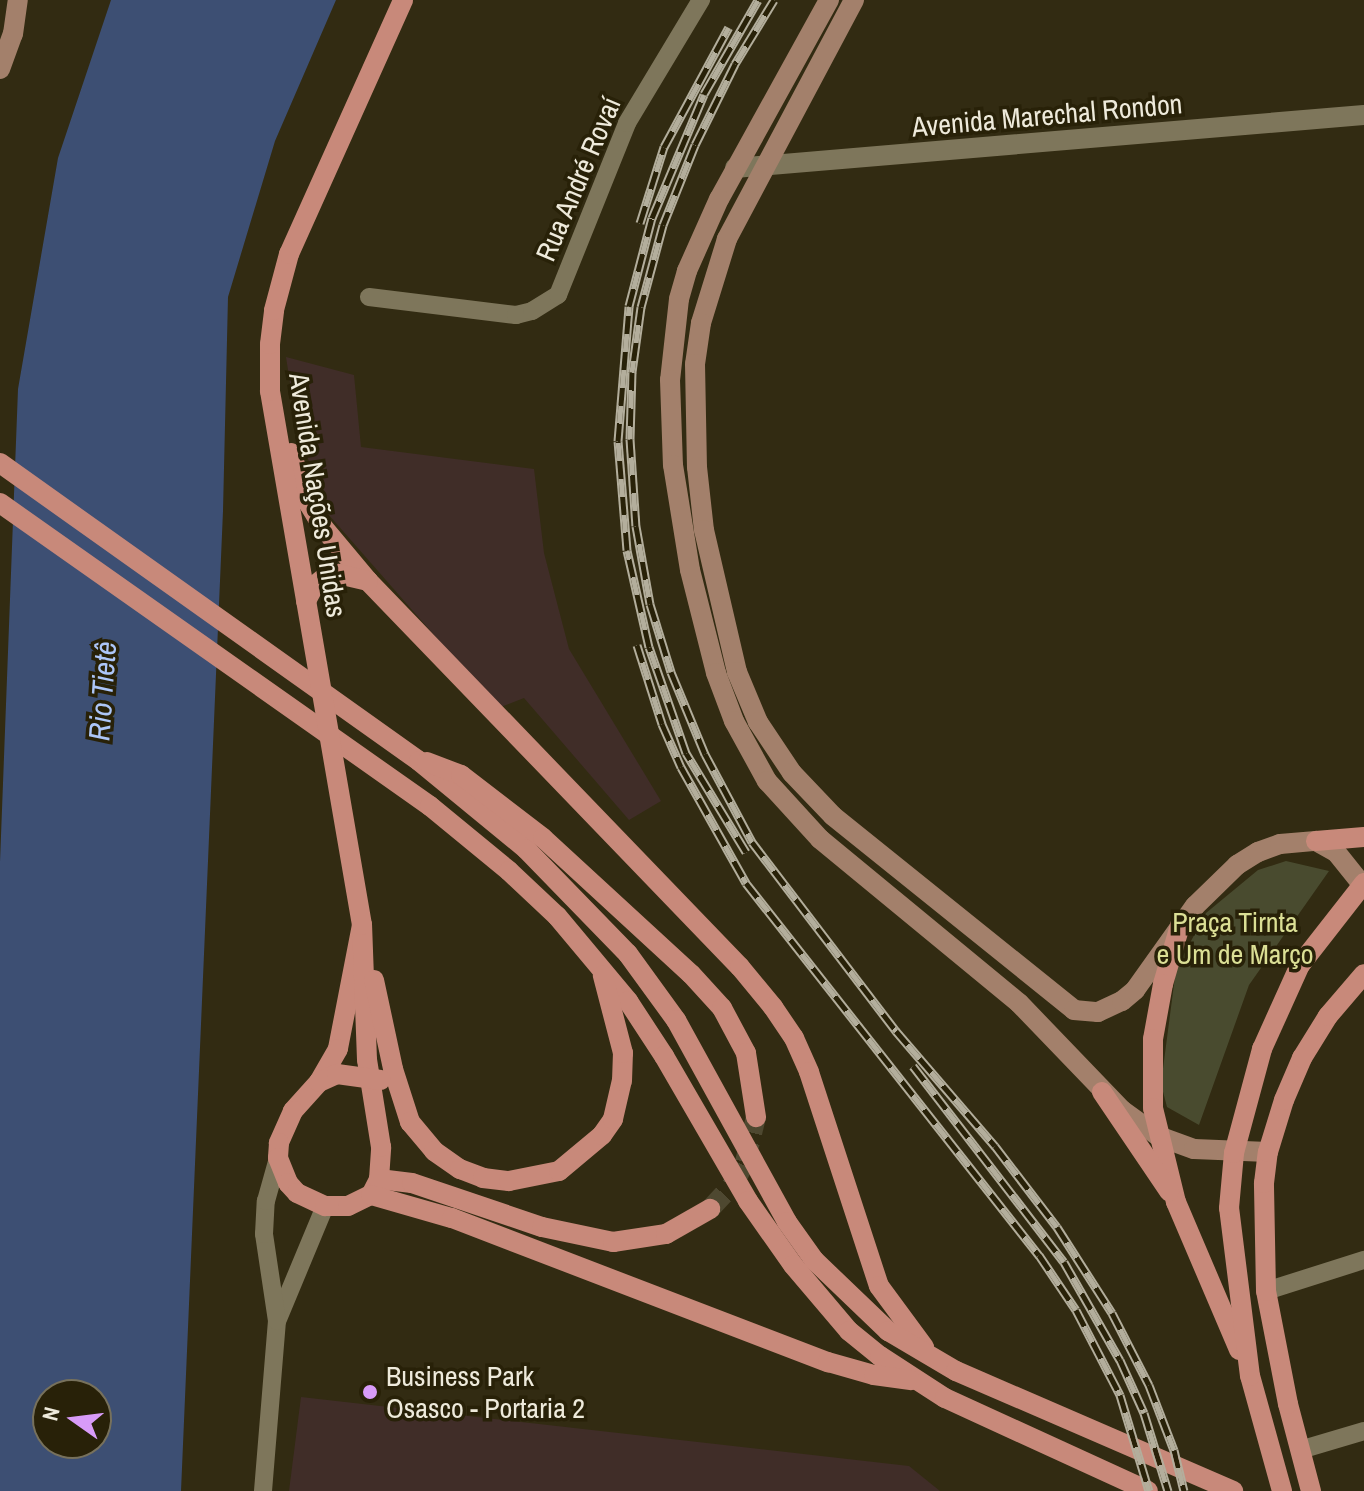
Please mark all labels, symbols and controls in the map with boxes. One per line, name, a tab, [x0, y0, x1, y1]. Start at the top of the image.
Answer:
street label: Avenida Marechal Rondon	[910, 86, 1184, 144]
street label: Rua André Rovaí	[528, 91, 628, 267]
street label: Avenida Nações Unidas	[282, 370, 354, 620]
water label: Rio Tietê	[81, 640, 123, 742]
park label: Praça Tirnta e Um de Março	[1157, 905, 1313, 971]
place label: Business Park Osasco - Portaria 2	[386, 1359, 585, 1425]
north arrow	[32, 1379, 112, 1459]
marker: Business Park Osasco - Portaria 2	[361, 1383, 379, 1401]
text: N	[35, 1404, 67, 1424]

